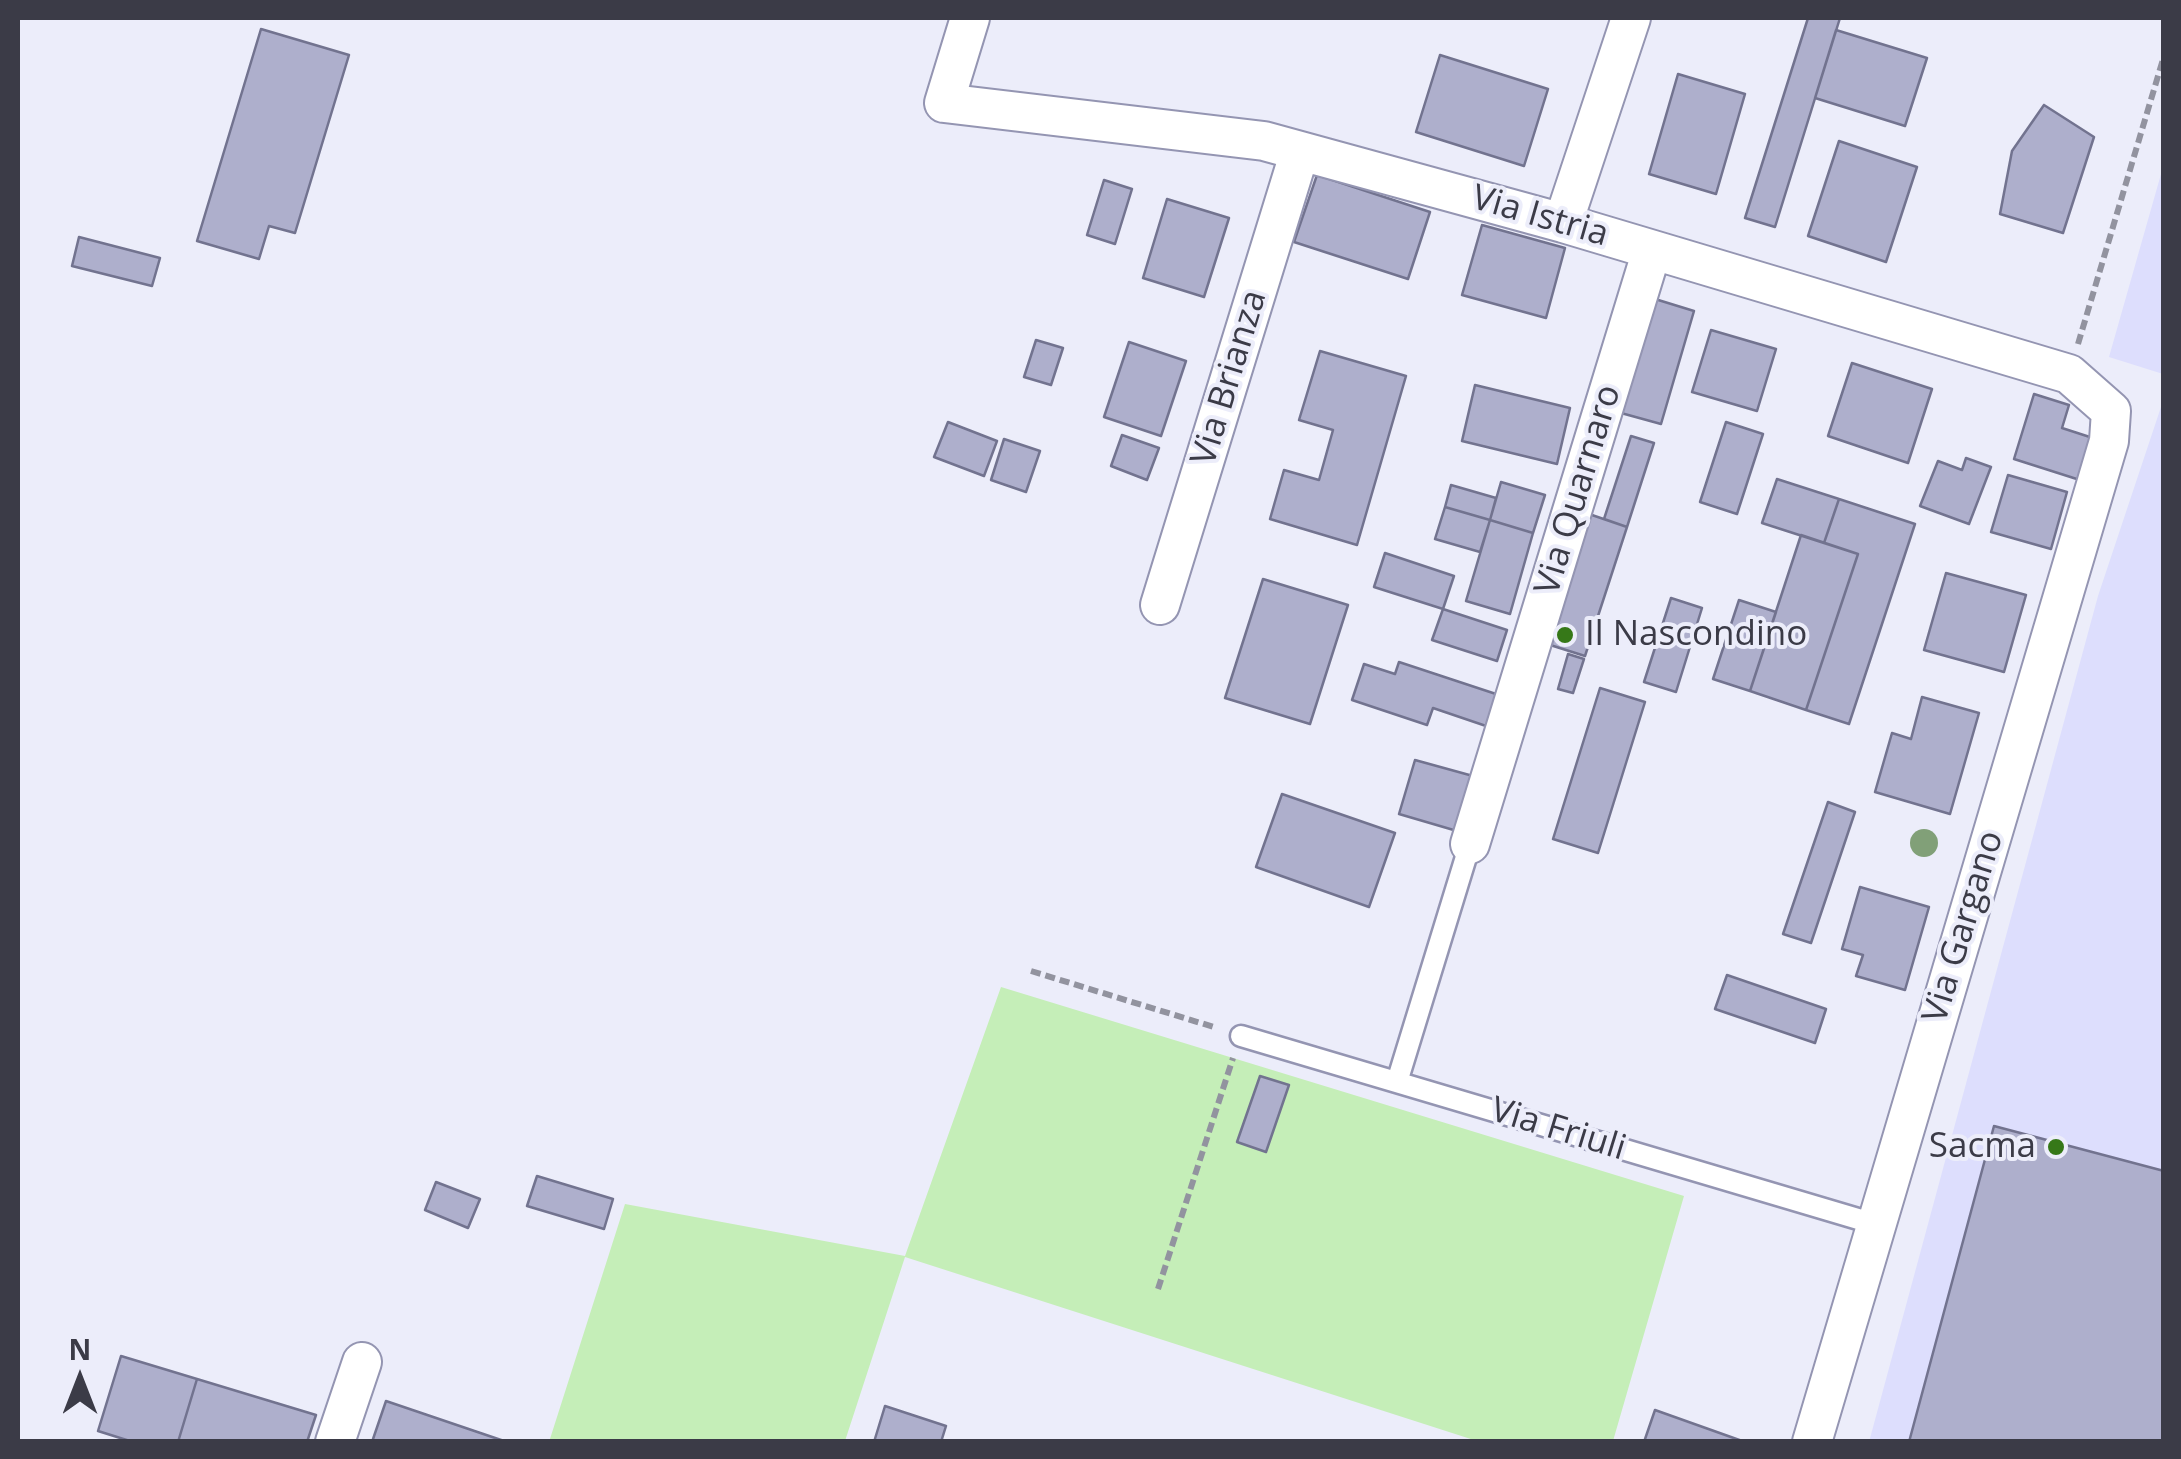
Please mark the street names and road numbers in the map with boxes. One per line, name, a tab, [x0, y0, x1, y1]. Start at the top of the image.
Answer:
street label: Via Istria	[1467, 178, 1613, 256]
street label: Via Brianza	[1183, 285, 1277, 471]
street label: Via Quarnaro	[1527, 380, 1631, 600]
street label: Via Gargano	[1915, 826, 2013, 1028]
street label: Via Friuli	[1486, 1090, 1630, 1170]

